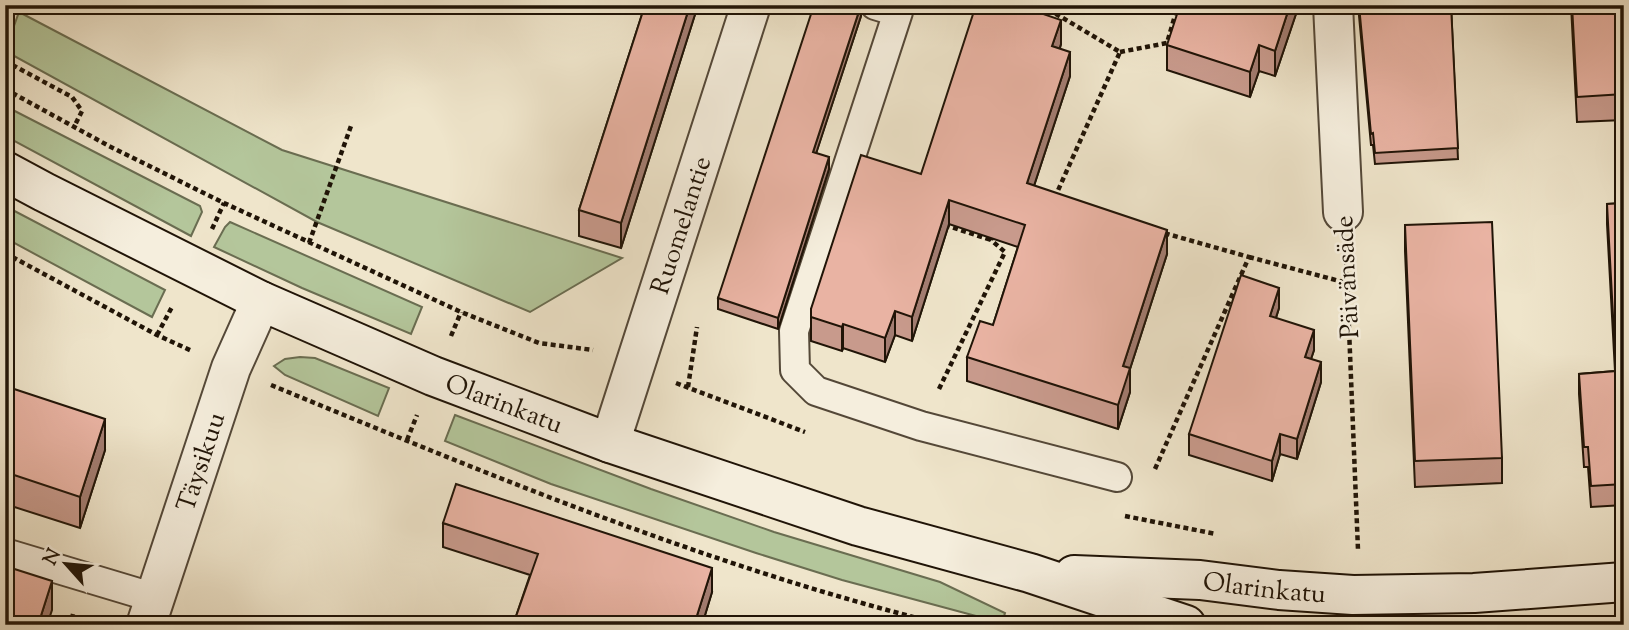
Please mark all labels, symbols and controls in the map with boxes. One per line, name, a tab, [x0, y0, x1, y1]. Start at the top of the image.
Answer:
street label: Ruomelantie	[643, 152, 722, 300]
street label: Päivänsäde	[1327, 215, 1370, 339]
street label: Olarinkatu	[439, 366, 568, 444]
street label: Täysikuu	[169, 408, 236, 517]
north arrow	[32, 528, 102, 598]
text: N	[38, 545, 69, 570]
street label: Olarinkatu	[1201, 565, 1327, 614]

